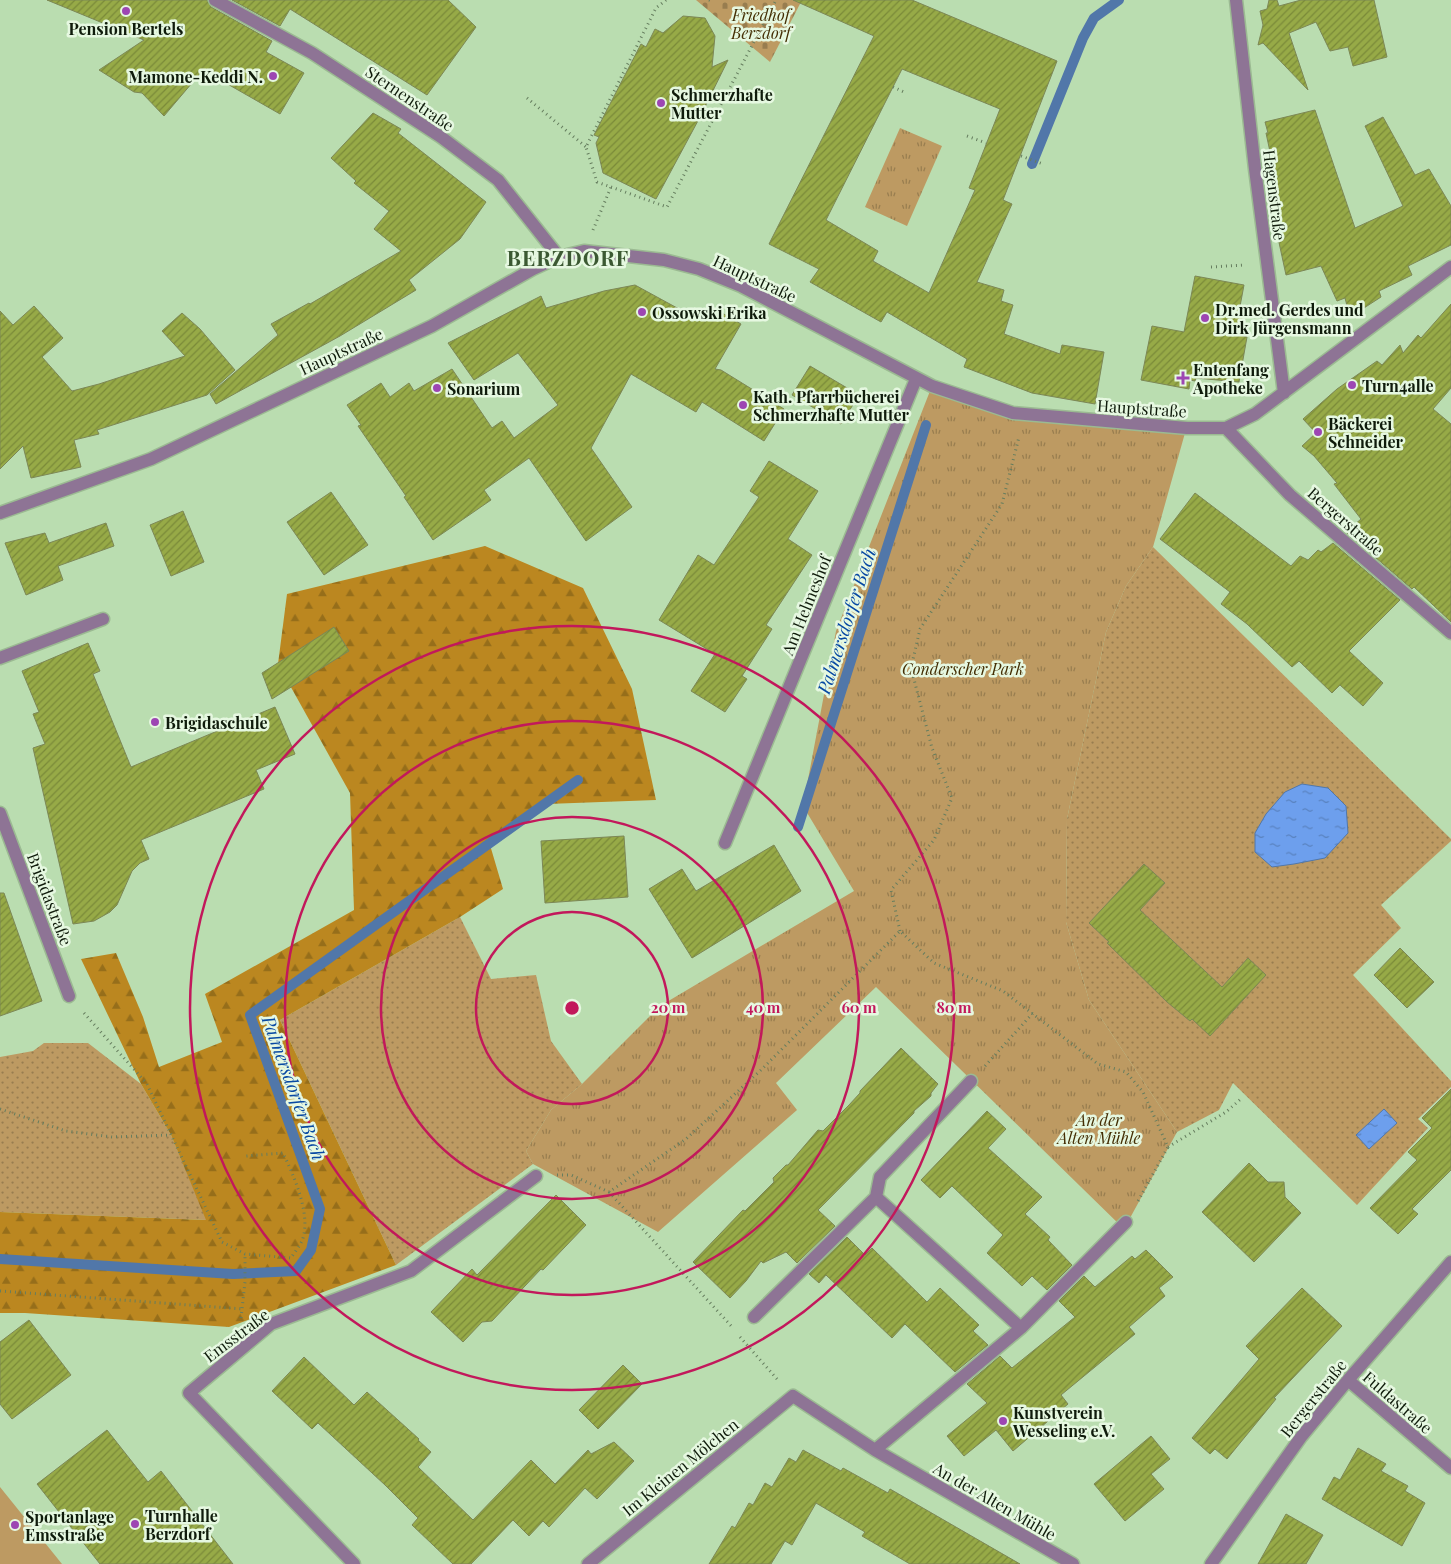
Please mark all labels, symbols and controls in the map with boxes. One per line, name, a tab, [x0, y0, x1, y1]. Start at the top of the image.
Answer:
park label: Friedhof Berzdorf	[730, 4, 794, 43]
marker: Pension Bertels	[120, 5, 132, 17]
place label: Pension Bertels	[68, 18, 184, 39]
street label: Sternenstraße	[362, 61, 458, 135]
place label: Mamone-Keddi N.	[128, 66, 263, 87]
marker: Mamone-Keddi N.	[267, 70, 279, 82]
place label: Schmerzhafte Mutter	[671, 84, 773, 123]
marker: Schmerzhafte Mutter	[655, 97, 667, 109]
street label: Hagenstraße	[1259, 148, 1291, 242]
district label: BERZDORF	[507, 243, 629, 271]
street label: Hauptstraße	[710, 250, 800, 306]
place label: Dr.med. Gerdes und Dirk Jürgensmann	[1215, 299, 1364, 338]
place label: Ossowski Erika	[652, 302, 767, 323]
marker: Ossowski Erika	[636, 306, 648, 318]
marker: Dr.med. Gerdes und Dirk Jürgensmann	[1199, 312, 1211, 324]
street label: Hauptstraße	[296, 323, 386, 379]
place label: Entenfang Apotheke	[1192, 359, 1269, 398]
marker: Entenfang Apotheke	[1177, 372, 1189, 384]
place label: Turn4alle	[1362, 375, 1434, 396]
place label: Sonarium	[447, 378, 521, 399]
marker: Turn4alle	[1346, 379, 1358, 391]
marker: Sonarium	[431, 382, 443, 394]
place label: Kath. Pfarrbücherei Schmerzhafte Mutter	[753, 386, 910, 425]
street label: Hauptstraße	[1097, 394, 1187, 422]
marker: Kath. Pfarrbücherei Schmerzhafte Mutter	[737, 399, 749, 411]
place label: Bäckerei Schneider	[1328, 413, 1403, 452]
marker: Bäckerei Schneider	[1312, 426, 1324, 438]
street label: Bergerstraße	[1304, 482, 1388, 560]
water label: Palmersdorfer Bach	[811, 545, 881, 698]
street label: Am Helmeshof	[776, 550, 836, 659]
park label: Conderscher Park	[902, 658, 1024, 679]
place label: Brigidaschule	[165, 712, 268, 733]
marker: Brigidaschule	[149, 716, 161, 728]
street label: Brigidastraße	[23, 850, 77, 948]
text: 20 m	[651, 997, 686, 1017]
text: 40 m	[746, 997, 781, 1017]
text: 60 m	[841, 997, 877, 1017]
text: 80 m	[936, 997, 972, 1017]
centre of rings	[563, 999, 581, 1017]
water label: Palmersdorfer Bach	[256, 1012, 331, 1163]
park label: An der Alten Mühle	[1056, 1109, 1141, 1148]
street label: Emsstraße	[199, 1304, 273, 1366]
street label: Bergerstraße	[1275, 1355, 1351, 1441]
street label: Fuldastraße	[1359, 1366, 1437, 1438]
place label: Kunstverein Wesseling e.V.	[1012, 1402, 1115, 1441]
street label: Im Kleinen Mölchen	[617, 1413, 743, 1520]
marker: Kunstverein Wesseling e.V.	[997, 1415, 1009, 1427]
street label: An der Alten Mühle	[929, 1457, 1060, 1545]
place label: Turnhalle Berzdorf	[145, 1505, 218, 1544]
place label: Sportanlage Emsstraße	[25, 1506, 114, 1545]
marker: Turnhalle Berzdorf	[129, 1518, 141, 1530]
marker: Sportanlage Emsstraße	[9, 1519, 21, 1531]

